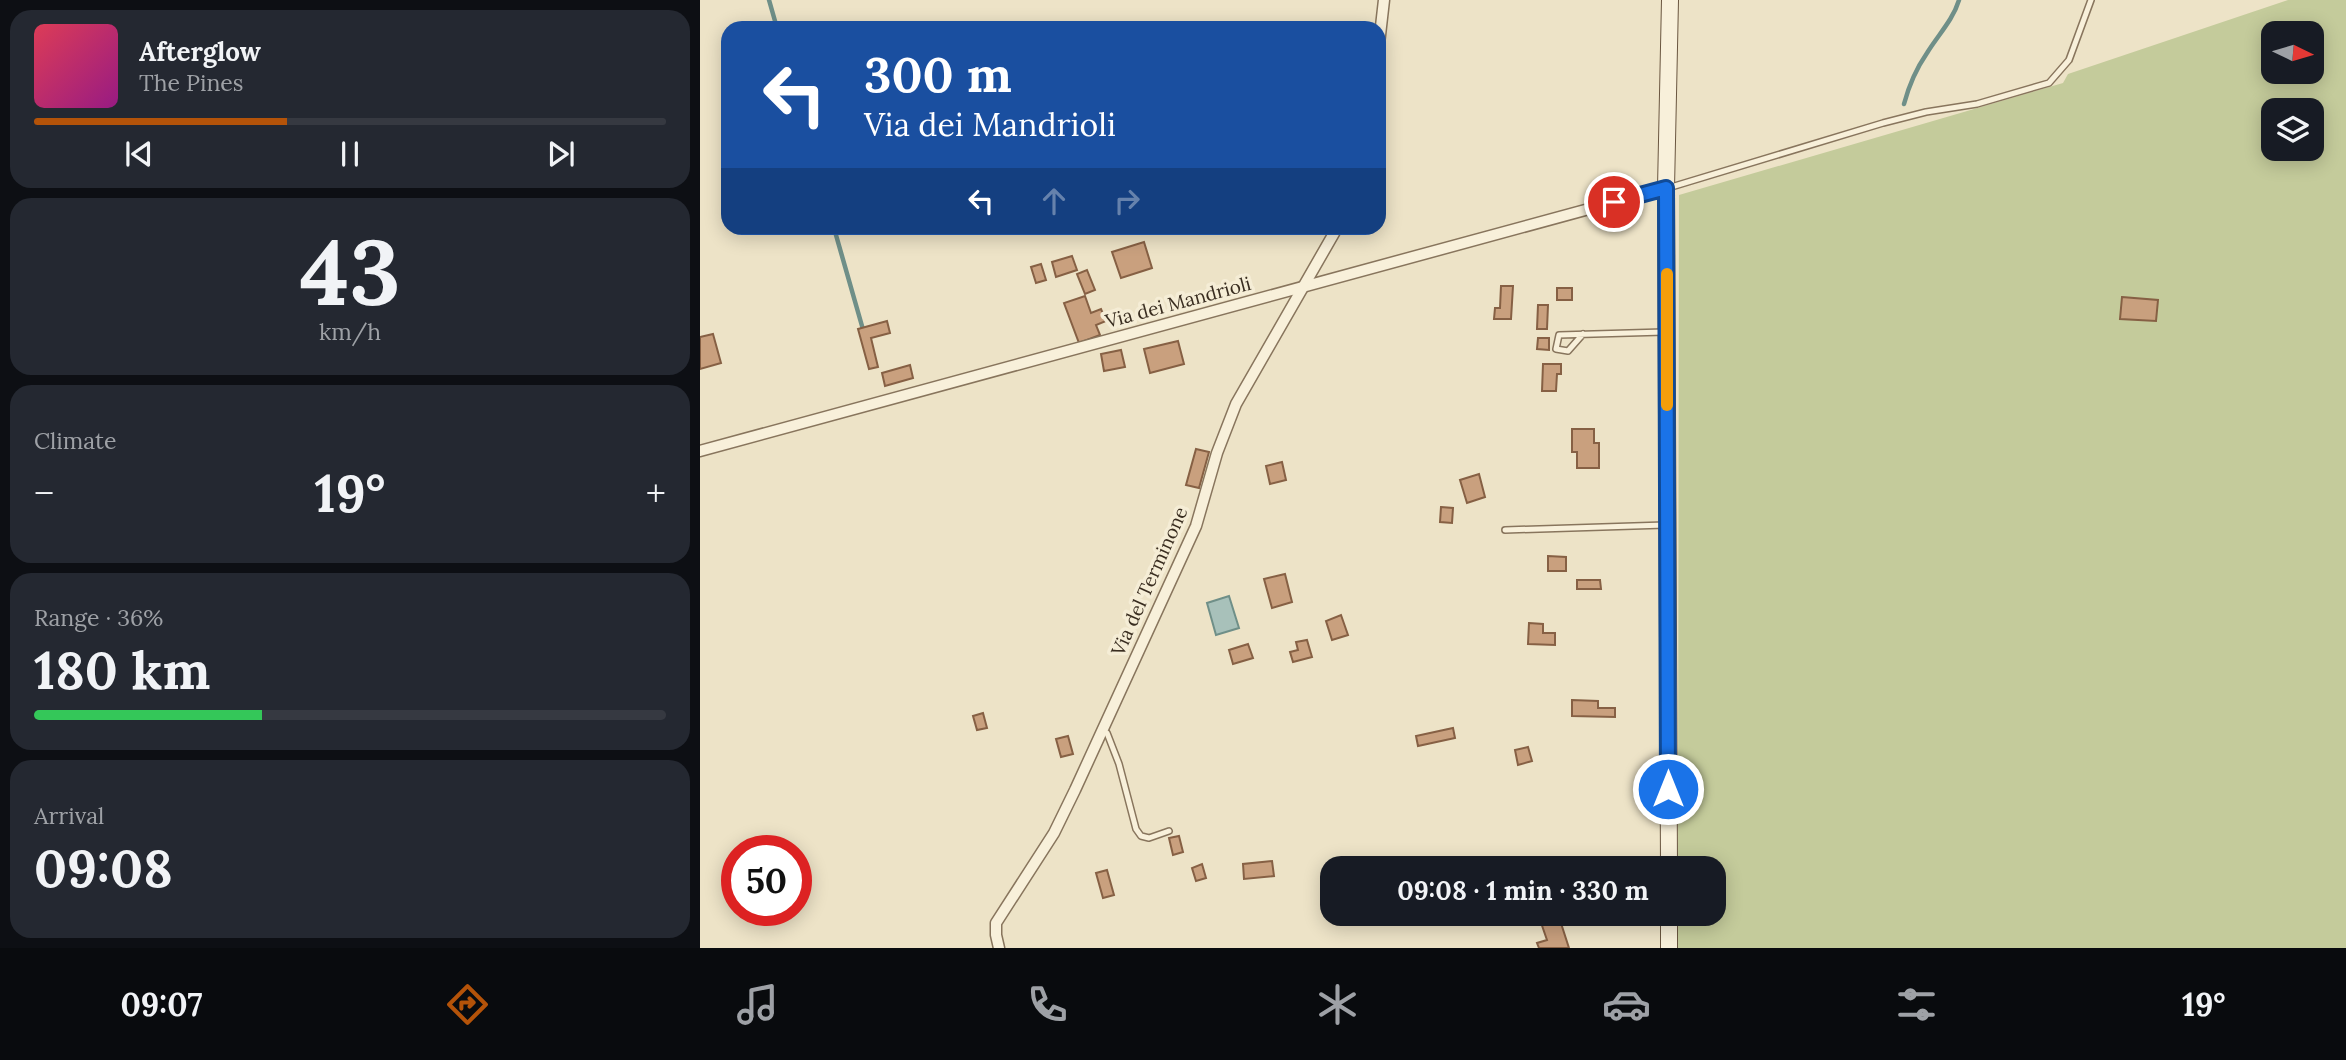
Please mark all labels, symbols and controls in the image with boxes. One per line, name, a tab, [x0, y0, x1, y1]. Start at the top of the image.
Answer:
north arrow	[2261, 21, 2324, 84]
map controls	[2261, 21, 2324, 161]
text: Afterglow	[139, 35, 261, 68]
text: 300 m	[864, 43, 1012, 105]
icon: left	[749, 49, 840, 140]
text: The Pines	[139, 68, 244, 97]
button: layers	[2261, 98, 2324, 161]
text: Via dei Mandrioli	[864, 104, 1116, 145]
icon: previous	[120, 135, 158, 173]
icon: pause	[331, 135, 369, 173]
icon: next	[542, 135, 580, 173]
pin	[1584, 172, 1644, 232]
icon: left	[962, 182, 1000, 220]
icon: ahead	[1035, 182, 1073, 220]
icon: right	[1108, 182, 1146, 220]
icon: arrive	[1595, 183, 1633, 221]
text: 43	[300, 213, 400, 330]
street label: Via dei Mandrioli	[1102, 271, 1253, 333]
text: km/h	[319, 317, 381, 346]
text: Climate	[34, 426, 116, 455]
text: 19°	[315, 460, 385, 526]
text: −	[34, 469, 54, 517]
text: +	[646, 469, 666, 517]
street label: Via del Terminone	[1105, 503, 1193, 660]
text: Range · 36%	[34, 603, 163, 632]
text: 180 km	[34, 637, 210, 703]
position arrow	[1631, 752, 1705, 826]
text: Arrival	[34, 801, 104, 830]
text: 09:08	[34, 835, 173, 901]
speed limit sign: 50	[721, 835, 812, 926]
text: 09:08 · 1 min · 330 m	[1397, 874, 1649, 907]
icon: directions	[443, 980, 492, 1029]
icon: music	[733, 980, 782, 1029]
icon: phone	[1023, 980, 1072, 1029]
icon: climate	[1313, 980, 1362, 1029]
icon: car	[1602, 980, 1651, 1029]
icon: filters	[1892, 980, 1941, 1029]
text: 09:07	[120, 984, 203, 1025]
text: 19°	[2182, 984, 2226, 1025]

